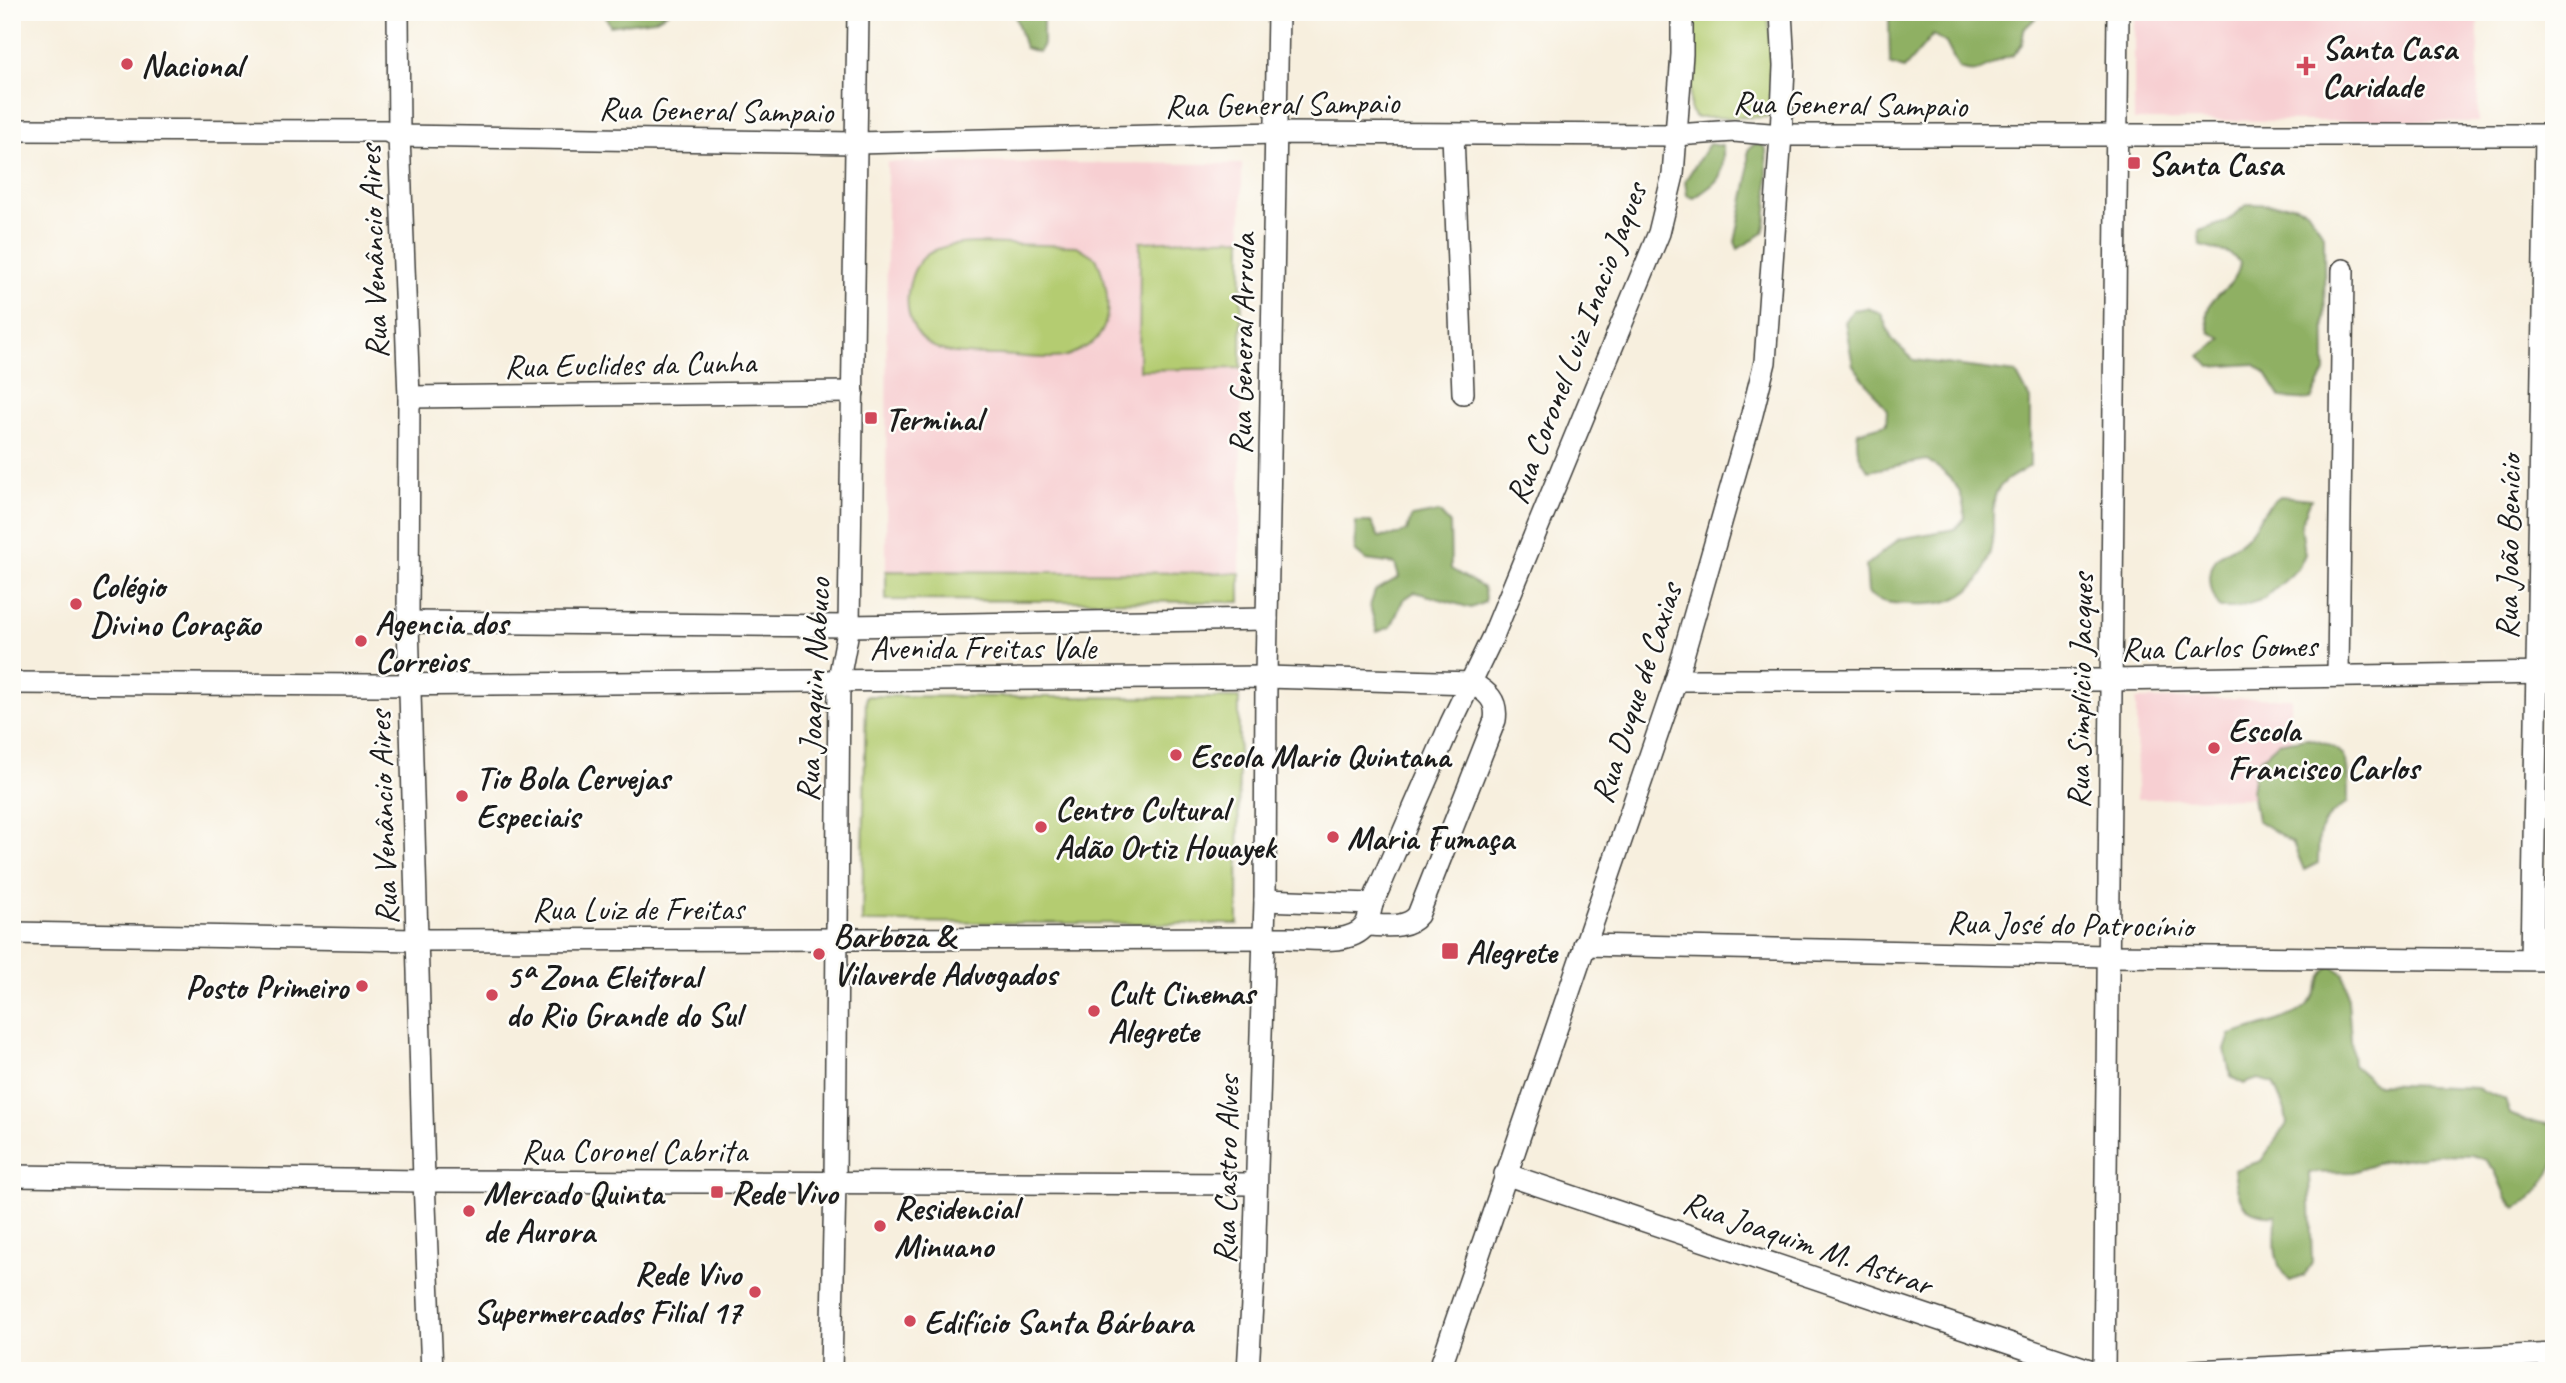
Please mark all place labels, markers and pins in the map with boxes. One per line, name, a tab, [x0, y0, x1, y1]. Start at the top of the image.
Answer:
place label: Santa Casa Caridade	[2322, 27, 2459, 107]
place label: Nacional	[141, 44, 248, 86]
marker: Nacional	[119, 56, 135, 72]
marker: Santa Casa Caridade	[2296, 56, 2316, 76]
place label: Santa Casa	[2148, 143, 2285, 185]
marker: Santa Casa	[2126, 155, 2142, 171]
place label: Terminal	[885, 398, 988, 440]
marker: Terminal	[863, 410, 879, 426]
place label: Colégio Divino Coração	[90, 565, 262, 645]
marker: Colégio Divino Coração	[68, 596, 84, 612]
place label: Agencia dos Correios	[375, 602, 511, 682]
marker: Agencia dos Correios	[353, 633, 369, 649]
place label: Escola Francisco Carlos	[2228, 709, 2422, 789]
place label: Escola Mario Quintana	[1190, 735, 1453, 777]
marker: Escola Francisco Carlos	[2206, 740, 2222, 756]
marker: Escola Mario Quintana	[1168, 747, 1184, 763]
place label: Tio Bola Cervejas Especiais	[476, 757, 673, 837]
marker: Tio Bola Cervejas Especiais	[454, 788, 470, 804]
place label: Centro Cultural Adão Ortiz Houayek	[1055, 788, 1278, 868]
place label: Maria Fumaça	[1347, 817, 1516, 859]
marker: Centro Cultural Adão Ortiz Houayek	[1033, 819, 1049, 835]
marker: Maria Fumaça	[1325, 829, 1341, 845]
place label: Barboza & Vilaverde Advogados	[833, 915, 1060, 995]
place label: Alegrete	[1466, 931, 1560, 973]
marker: Alegrete	[1440, 941, 1460, 961]
marker: Barboza & Vilaverde Advogados	[811, 946, 827, 962]
place label: 5ª Zona Eleitoral do Rio Grande do Sul	[506, 956, 747, 1036]
place label: Posto Primeiro	[186, 966, 350, 1008]
place label: Cult Cinemas Alegrete	[1108, 972, 1258, 1052]
marker: Posto Primeiro	[354, 978, 370, 994]
marker: 5ª Zona Eleitoral do Rio Grande do Sul	[484, 987, 500, 1003]
marker: Cult Cinemas Alegrete	[1086, 1003, 1102, 1019]
place label: Mercado Quinta de Aurora	[483, 1172, 667, 1252]
place label: Rede Vivo	[731, 1172, 839, 1214]
marker: Rede Vivo	[709, 1184, 725, 1200]
place label: Residencial Minuano	[894, 1187, 1024, 1267]
marker: Mercado Quinta de Aurora	[461, 1203, 477, 1219]
marker: Residencial Minuano	[872, 1218, 888, 1234]
place label: Rede Vivo Supermercados Filial 17	[474, 1253, 744, 1333]
marker: Rede Vivo Supermercados Filial 17	[747, 1284, 763, 1300]
place label: Edifício Santa Bárbara	[924, 1301, 1196, 1343]
marker: Edifício Santa Bárbara	[902, 1313, 918, 1329]

